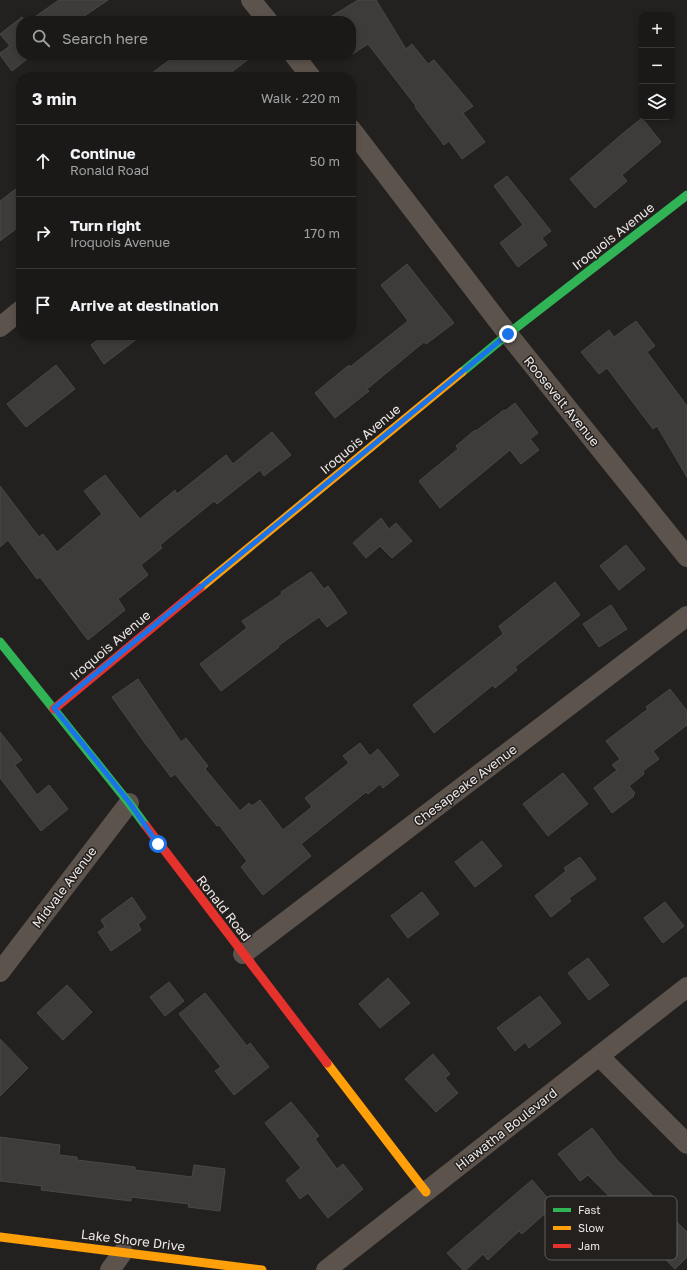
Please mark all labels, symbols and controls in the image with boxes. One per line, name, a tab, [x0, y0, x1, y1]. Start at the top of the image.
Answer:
map controls	[639, 12, 675, 120]
button: +	[639, 12, 675, 48]
search box	[16, 16, 356, 60]
icon: search	[30, 27, 52, 49]
text: Search here	[62, 29, 148, 47]
button: −	[639, 48, 675, 84]
button: layers	[639, 84, 675, 120]
text: 3 min	[32, 88, 76, 109]
text: Walk · 220 m	[261, 90, 340, 106]
text: Continue	[70, 144, 136, 162]
icon: ahead	[32, 150, 54, 172]
text: 50 m	[310, 153, 340, 169]
text: Ronald Road	[70, 162, 149, 178]
street label: Iroquois Avenue	[569, 199, 657, 273]
text: Turn right	[70, 216, 141, 234]
icon: right	[32, 222, 54, 244]
text: 170 m	[304, 225, 340, 241]
text: Iroquois Avenue	[70, 234, 170, 250]
icon: arrive	[32, 294, 54, 316]
text: Arrive at destination	[70, 296, 219, 314]
route end	[499, 325, 517, 343]
street label: Roosevelt Avenue	[521, 353, 603, 449]
street label: Iroquois Avenue	[317, 401, 403, 477]
street label: Iroquois Avenue	[67, 607, 153, 683]
street label: Chesapeake Avenue	[410, 741, 520, 829]
route start	[149, 835, 167, 853]
street label: Midvale Avenue	[28, 843, 100, 931]
street label: Ronald Road	[193, 872, 255, 944]
street label: Hiawatha Boulevard	[452, 1084, 560, 1174]
legend	[545, 1196, 677, 1260]
text: Fast	[578, 1203, 601, 1216]
text: Slow	[578, 1221, 604, 1234]
street label: Lake Shore Drive	[80, 1226, 186, 1254]
text: Jam	[578, 1239, 600, 1252]

